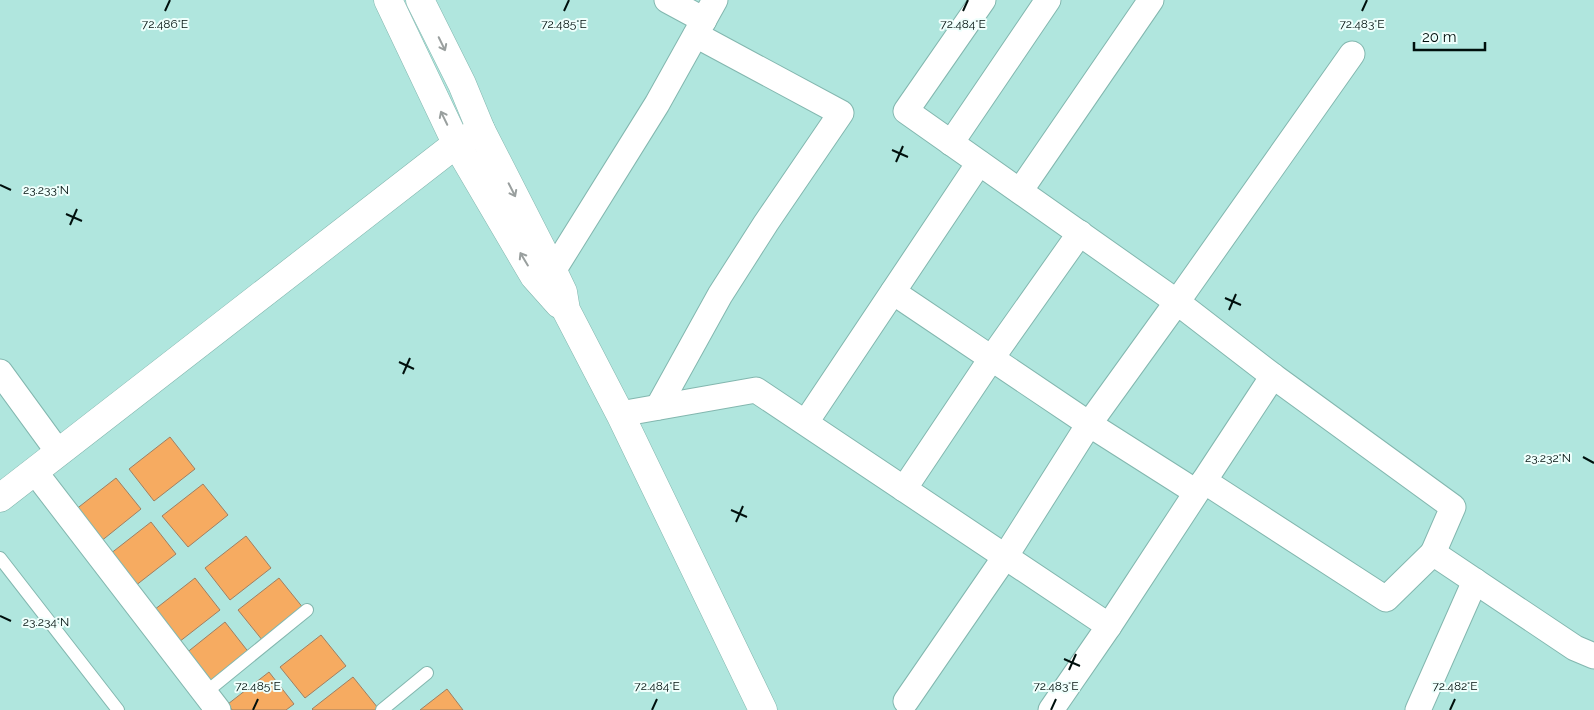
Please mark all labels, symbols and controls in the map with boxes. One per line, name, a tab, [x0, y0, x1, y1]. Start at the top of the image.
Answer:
text: 72.486°E	[142, 17, 188, 31]
text: 72.485°E	[541, 17, 587, 31]
text: 72.484°E	[940, 17, 986, 31]
text: 72.483°E	[1339, 17, 1385, 31]
scale bar	[1414, 20, 1485, 52]
text: 20 m	[1422, 28, 1457, 46]
one-way arrow	[438, 36, 447, 51]
one-way arrow	[439, 111, 448, 126]
one-way arrow	[508, 182, 517, 197]
text: 23.233°N	[23, 183, 69, 197]
one-way arrow	[518, 253, 528, 267]
text: 23.232°N	[1525, 451, 1571, 465]
text: 23.234°N	[23, 615, 69, 629]
text: 72.485°E	[235, 679, 281, 693]
text: 72.484°E	[634, 679, 680, 693]
text: 72.483°E	[1033, 679, 1079, 693]
text: 72.482°E	[1432, 679, 1478, 693]

